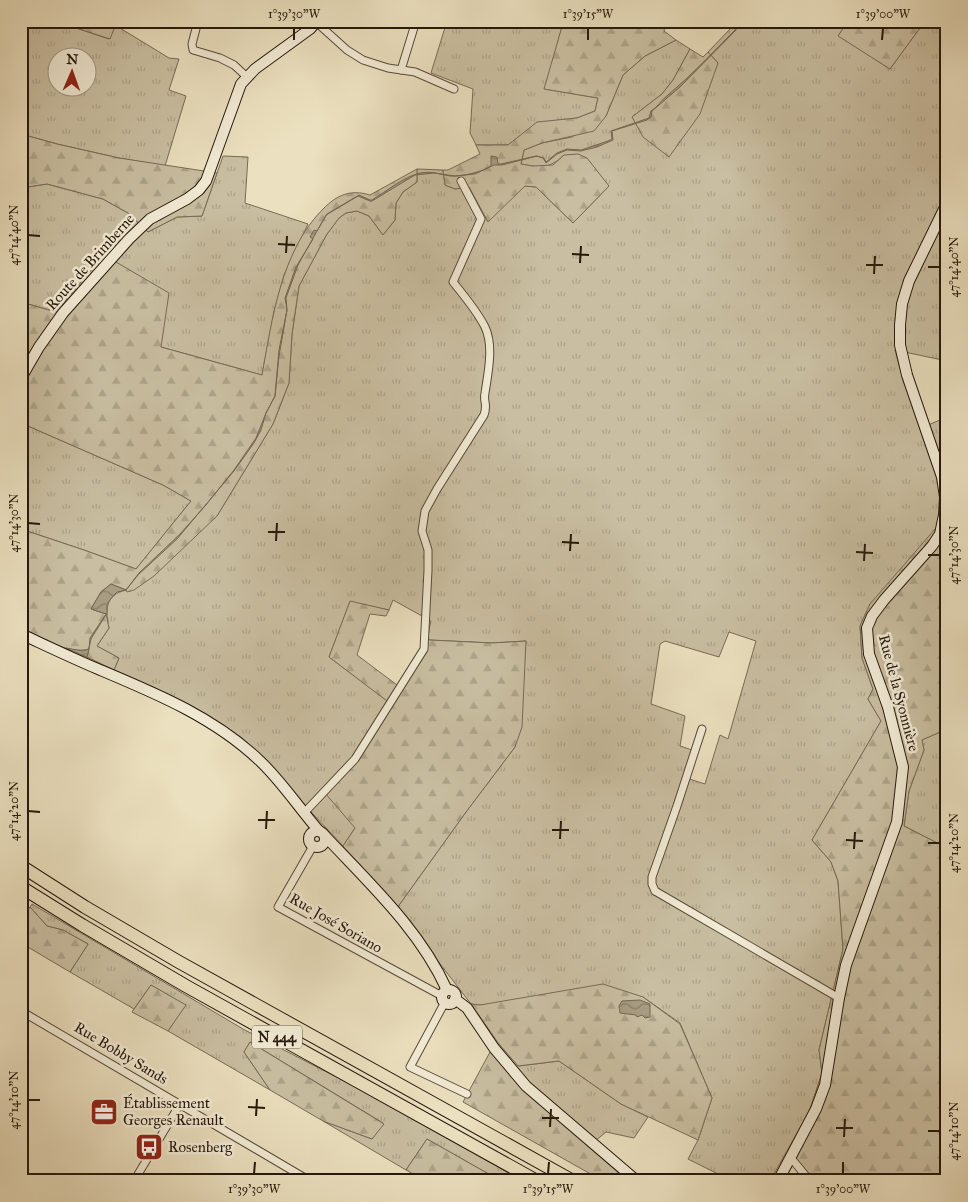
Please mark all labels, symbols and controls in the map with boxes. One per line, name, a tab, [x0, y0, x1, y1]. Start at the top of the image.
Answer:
text: 1°39'30"W	[268, 7, 321, 21]
text: 1°39'15"W	[563, 7, 614, 21]
text: 1°39'00"W	[856, 7, 911, 21]
north arrow	[48, 48, 98, 98]
text: N	[66, 51, 79, 68]
text: 47°14'40"N	[7, 205, 21, 265]
street label: Route de Brimberne	[42, 210, 138, 314]
text: 47°14'40"N	[947, 237, 961, 297]
text: 47°14'30"N	[7, 494, 21, 552]
text: 47°14'30"N	[947, 526, 961, 584]
street label: Rue de la Syonnière	[875, 633, 923, 753]
text: 47°14'20"N	[7, 781, 21, 841]
text: 47°14'20"N	[947, 813, 961, 873]
street label: Rue José Soriano	[286, 889, 386, 958]
street label: Rue Bobby Sands	[71, 1018, 171, 1088]
road number: N 444	[252, 1026, 302, 1048]
text: 47°14'10"N	[7, 1071, 21, 1129]
place label: Établissement Georges Renault	[123, 1093, 225, 1129]
office icon: Établissement Georges Renault	[89, 1097, 119, 1127]
text: 47°14'10"N	[947, 1102, 961, 1160]
bus stop icon: Rosenberg	[134, 1132, 164, 1162]
place label: Rosenberg	[168, 1138, 233, 1156]
text: 1°39'30"W	[228, 1182, 281, 1196]
text: 1°39'15"W	[523, 1182, 574, 1196]
text: 1°39'00"W	[816, 1182, 871, 1196]

